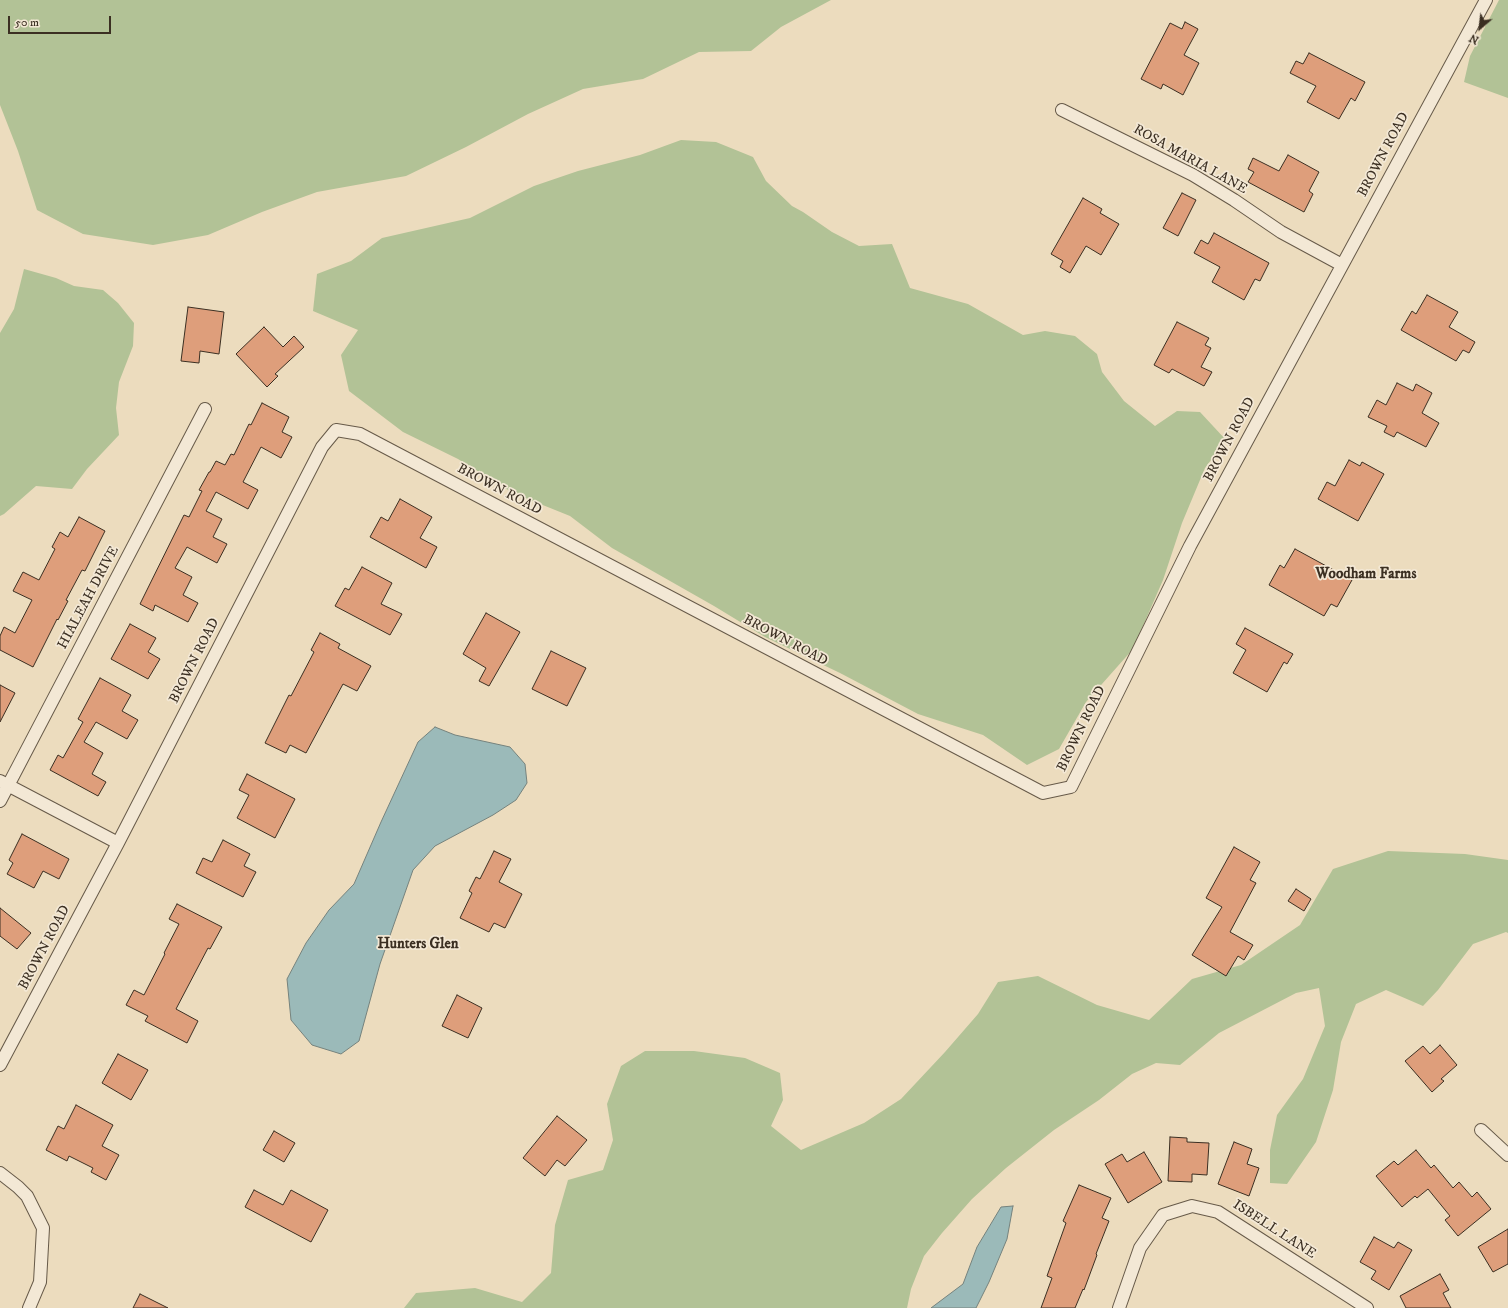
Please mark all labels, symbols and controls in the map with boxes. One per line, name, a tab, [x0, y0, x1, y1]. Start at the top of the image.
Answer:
scale bar	[10, 8, 113, 34]
north arrow	[1460, 8, 1500, 48]
text: 50 m	[15, 15, 39, 30]
text: N	[1467, 30, 1482, 47]
street label: BROWN ROAD	[1355, 110, 1413, 200]
street label: ROSA MARIA LANE	[1130, 122, 1250, 198]
street label: BROWN ROAD	[1201, 395, 1259, 485]
street label: BROWN ROAD	[454, 461, 544, 519]
street label: HIALEAH DRIVE	[55, 544, 123, 652]
district label: Woodham Farms	[1316, 566, 1416, 584]
street label: BROWN ROAD	[740, 612, 830, 670]
street label: BROWN ROAD	[166, 616, 224, 706]
street label: BROWN ROAD	[1054, 683, 1110, 775]
street label: BROWN ROAD	[16, 903, 74, 993]
district label: Hunters Glen	[377, 936, 459, 954]
street label: ISBELL LANE	[1229, 1197, 1319, 1263]

